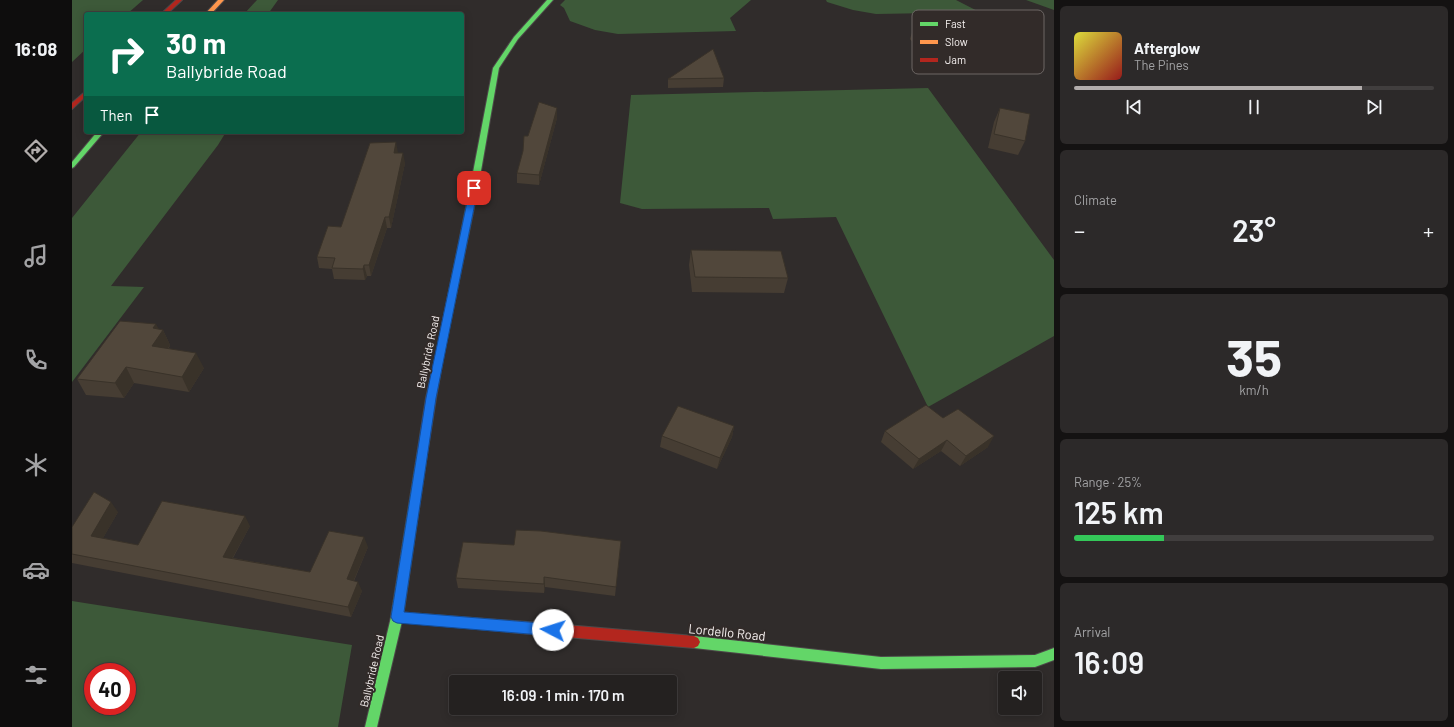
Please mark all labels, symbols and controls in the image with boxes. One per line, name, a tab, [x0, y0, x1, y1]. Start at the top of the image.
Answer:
legend	[912, 10, 1044, 74]
text: Fast	[945, 17, 966, 30]
text: 30 m	[166, 26, 226, 60]
icon: right	[100, 28, 152, 80]
text: Slow	[945, 35, 968, 48]
text: 16:08	[15, 38, 57, 60]
text: Afterglow	[1134, 39, 1200, 57]
text: Jam	[945, 53, 966, 66]
text: The Pines	[1134, 57, 1189, 73]
text: Ballybride Road	[166, 60, 287, 82]
icon: previous	[1123, 96, 1145, 118]
icon: pause	[1243, 96, 1265, 118]
icon: next	[1363, 96, 1385, 118]
icon: arrive	[141, 104, 163, 126]
text: Then	[100, 106, 133, 124]
icon: directions	[22, 137, 50, 165]
pin	[457, 171, 491, 205]
icon: arrive	[463, 177, 485, 199]
text: Climate	[1074, 192, 1117, 208]
text: 23°	[1232, 212, 1276, 248]
text: −	[1074, 217, 1085, 243]
text: +	[1423, 217, 1434, 243]
icon: music	[22, 242, 50, 270]
street label: Ballybride Road	[413, 314, 442, 389]
text: 35	[1226, 325, 1282, 387]
icon: phone	[22, 346, 50, 374]
text: km/h	[1239, 382, 1269, 398]
icon: climate	[22, 451, 50, 479]
text: Range · 25%	[1074, 474, 1142, 490]
text: 125 km	[1074, 494, 1164, 530]
icon: car	[22, 556, 50, 584]
position arrow	[532, 609, 574, 651]
street label: Lordello Road	[688, 620, 766, 644]
text: Arrival	[1074, 624, 1110, 640]
street label: Ballybride Road	[357, 633, 386, 708]
text: 16:09	[1074, 644, 1144, 680]
icon: filters	[22, 661, 50, 689]
speed limit sign: 40	[84, 663, 136, 715]
map controls	[998, 671, 1042, 715]
button: sound	[998, 671, 1042, 715]
text: 16:09 · 1 min · 170 m	[501, 686, 625, 704]

